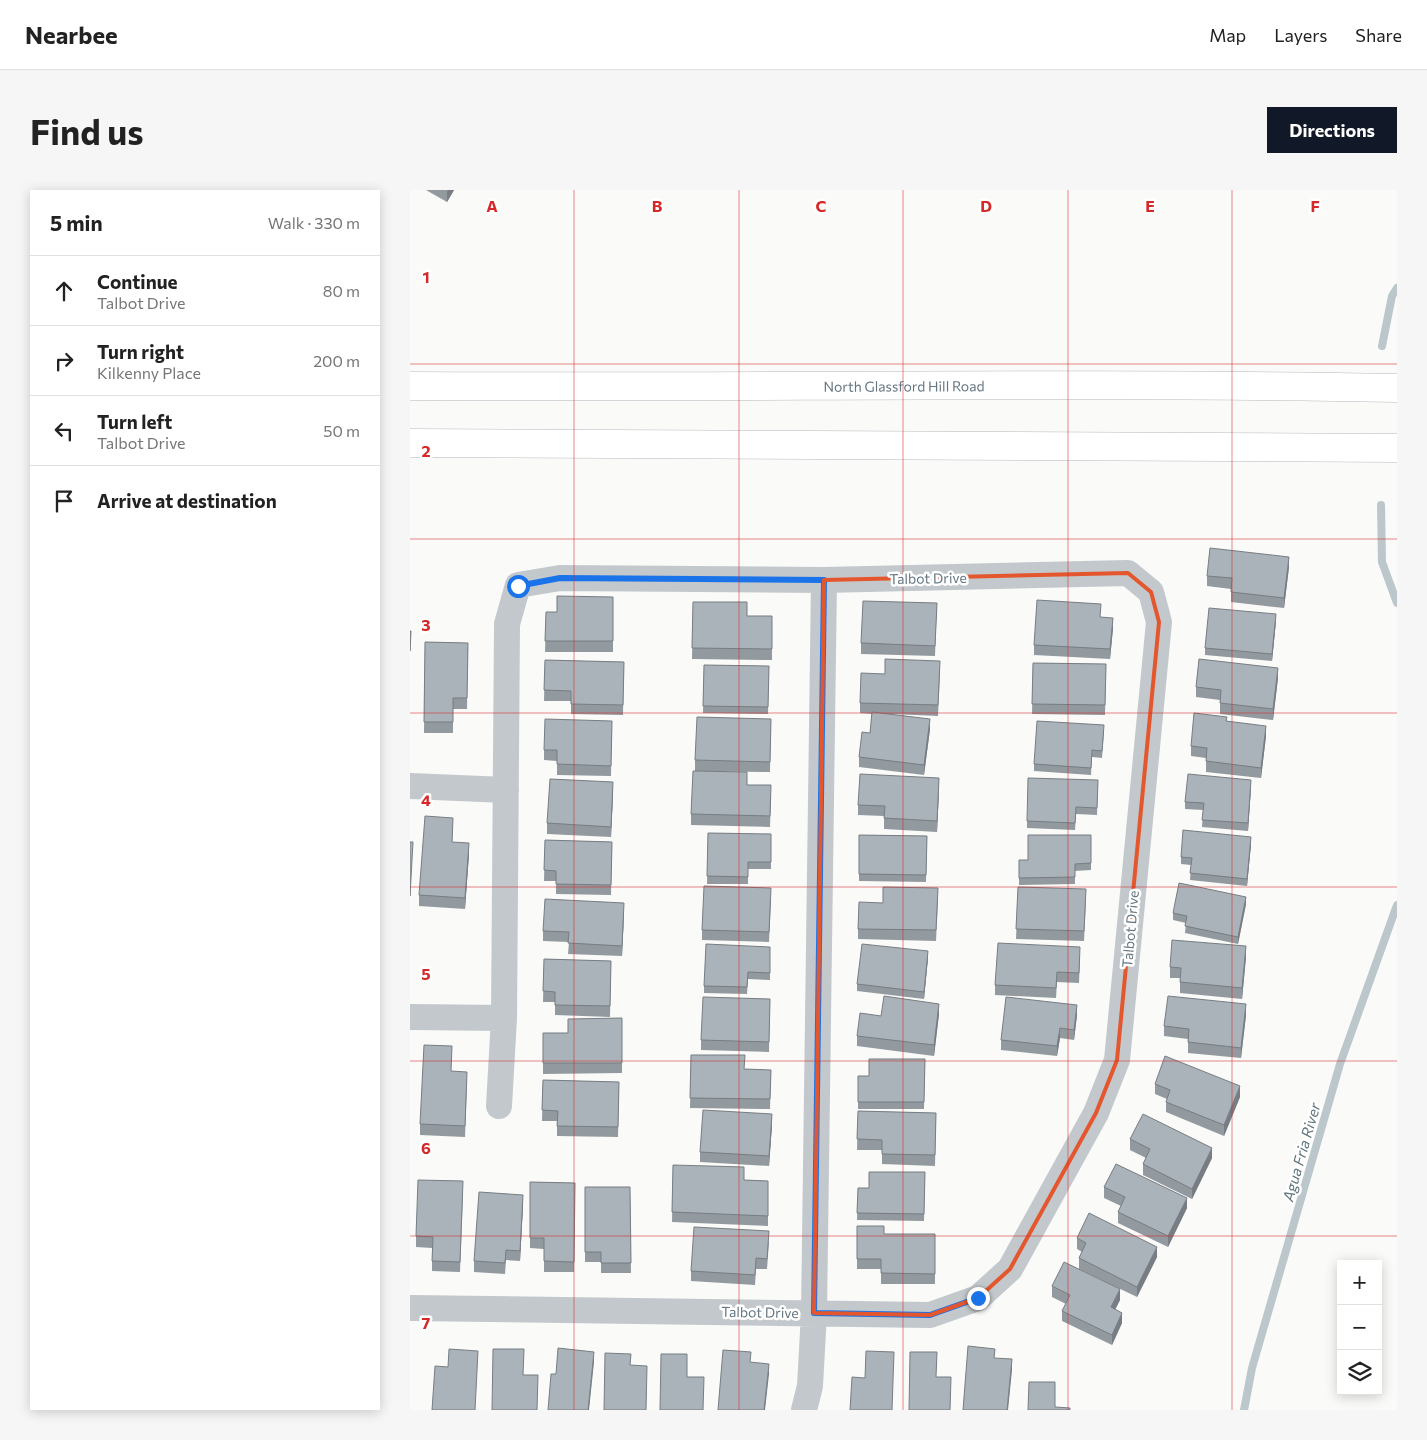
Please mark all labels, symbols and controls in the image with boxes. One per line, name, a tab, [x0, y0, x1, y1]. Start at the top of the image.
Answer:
text: Nearbee	[25, 20, 118, 49]
text: Map	[1209, 24, 1246, 46]
text: Layers	[1274, 24, 1327, 46]
text: Share	[1355, 24, 1402, 46]
button: Directions	[1267, 107, 1397, 153]
text: Find us	[30, 109, 144, 152]
text: A	[486, 196, 498, 215]
text: B	[652, 196, 663, 215]
text: C	[816, 196, 827, 215]
text: D	[980, 196, 992, 215]
text: E	[1145, 196, 1155, 215]
text: F	[1310, 196, 1320, 215]
text: 5 min	[50, 210, 103, 235]
text: Walk · 330 m	[268, 213, 360, 232]
text: 1	[422, 267, 430, 286]
text: Continue	[97, 270, 177, 293]
icon: ahead	[50, 277, 78, 305]
text: 80 m	[323, 281, 360, 300]
text: Talbot Drive	[97, 293, 186, 312]
text: Turn right	[97, 340, 184, 363]
icon: right	[50, 347, 78, 375]
text: 200 m	[313, 351, 360, 370]
text: Kilkenny Place	[97, 363, 201, 382]
street label: North Glassford Hill Road	[823, 377, 985, 394]
text: Turn left	[97, 410, 172, 433]
icon: left	[50, 417, 78, 445]
text: 50 m	[323, 421, 360, 440]
text: Talbot Drive	[97, 433, 186, 452]
text: 2	[421, 441, 431, 460]
icon: arrive	[50, 487, 78, 515]
text: Arrive at destination	[97, 489, 277, 512]
street label: Talbot Drive	[889, 569, 967, 587]
route start	[507, 575, 530, 598]
text: 3	[421, 615, 431, 634]
text: 4	[421, 790, 431, 809]
street label: Talbot Drive	[1118, 890, 1142, 968]
text: 5	[421, 964, 431, 983]
water label: Agua Fria River	[1278, 1100, 1324, 1204]
text: 6	[421, 1138, 431, 1157]
map controls	[1337, 1260, 1382, 1395]
button: +	[1337, 1260, 1382, 1305]
route end	[967, 1287, 990, 1310]
street label: Talbot Drive	[721, 1303, 799, 1321]
button: −	[1337, 1305, 1382, 1350]
text: 7	[422, 1313, 431, 1332]
button: layers	[1337, 1350, 1382, 1395]

